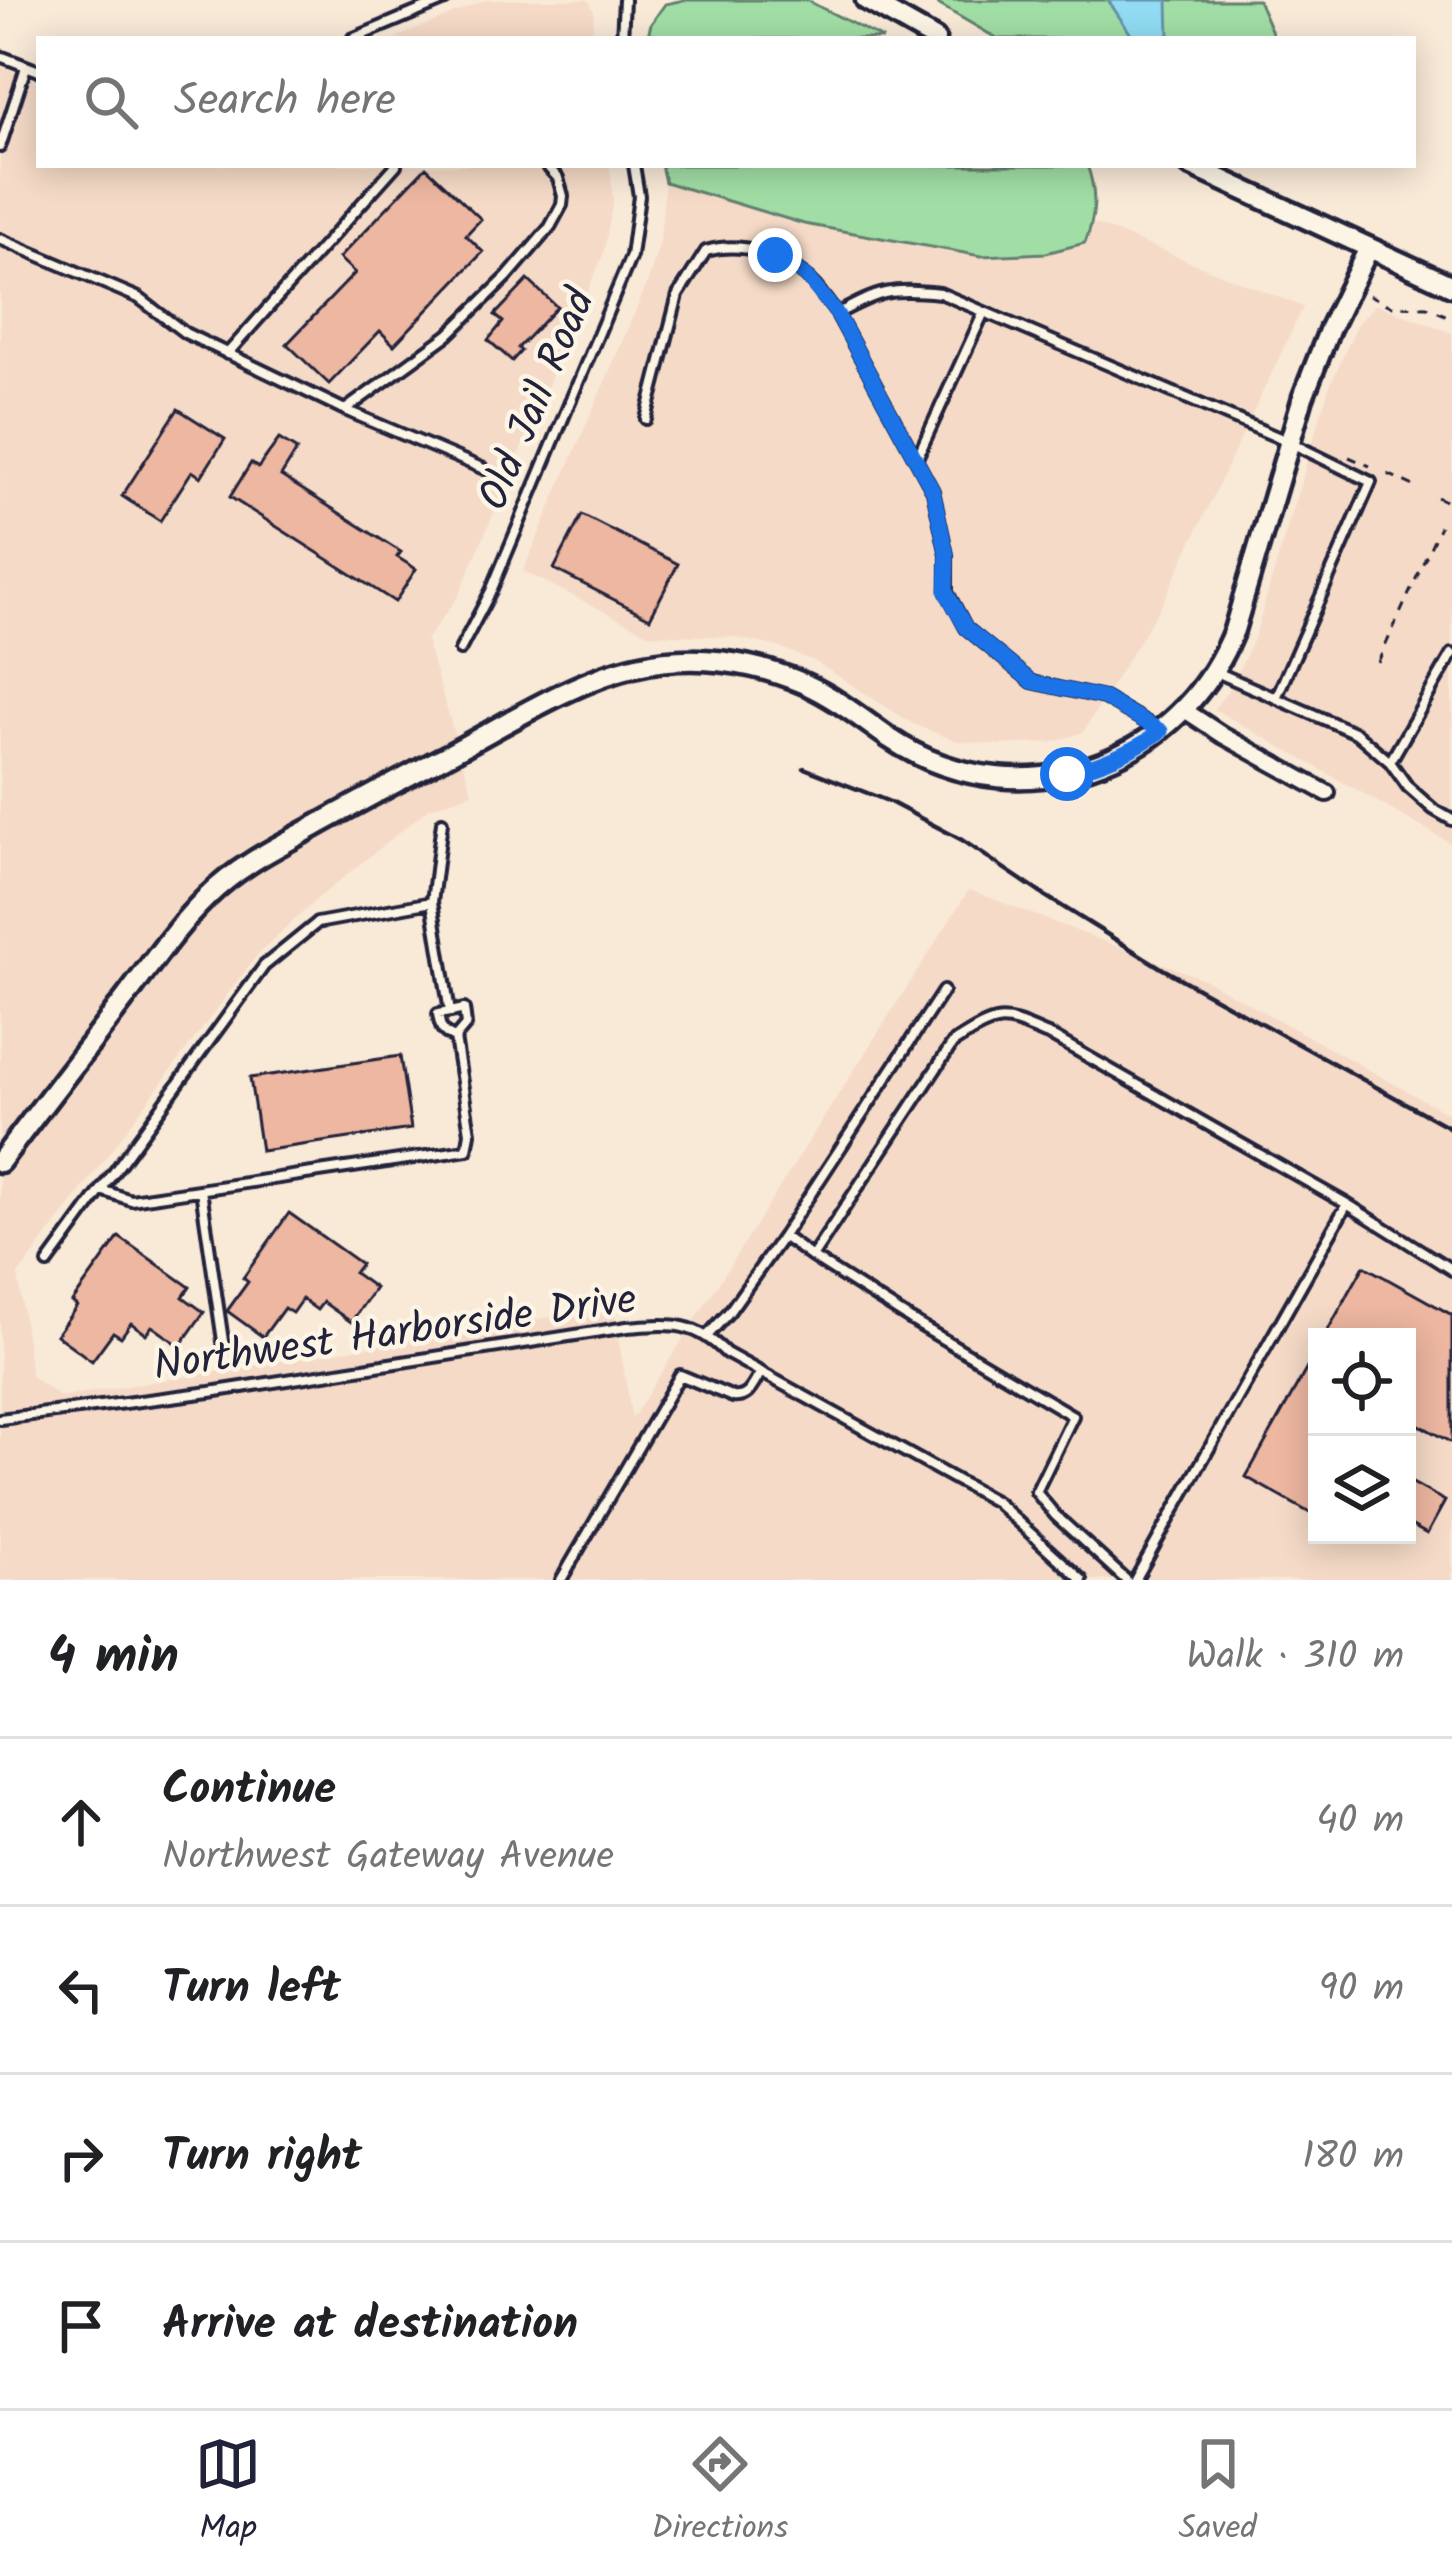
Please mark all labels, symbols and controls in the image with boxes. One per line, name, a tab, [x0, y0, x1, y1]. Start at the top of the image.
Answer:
search box	[36, 36, 1416, 168]
text: Search here	[174, 66, 396, 138]
icon: search	[78, 69, 144, 135]
route end	[748, 228, 802, 282]
street label: Old Jail Road	[461, 278, 615, 521]
route start	[1040, 747, 1094, 801]
street label: Northwest Harborside Drive	[149, 1267, 641, 1401]
map controls	[1308, 1328, 1416, 1544]
button: locate	[1308, 1328, 1416, 1436]
button: layers	[1308, 1436, 1416, 1544]
text: 4 min	[48, 1618, 179, 1699]
text: Walk · 310 m	[1186, 1627, 1404, 1689]
text: Continue	[162, 1755, 336, 1827]
icon: ahead	[48, 1789, 114, 1855]
text: 40 m	[1316, 1791, 1404, 1853]
text: Northwest Gateway Avenue	[162, 1827, 614, 1889]
text: Turn left	[162, 1954, 341, 2026]
icon: left	[48, 1957, 114, 2023]
text: 90 m	[1319, 1959, 1404, 2021]
text: Turn right	[162, 2122, 362, 2194]
icon: right	[48, 2125, 114, 2191]
text: 180 m	[1302, 2127, 1404, 2189]
text: Arrive at destination	[162, 2290, 578, 2362]
icon: arrive	[48, 2293, 114, 2359]
tab: Map	[195, 2431, 261, 2556]
tab: Directions	[651, 2431, 788, 2556]
tab: Saved	[1179, 2431, 1257, 2556]

